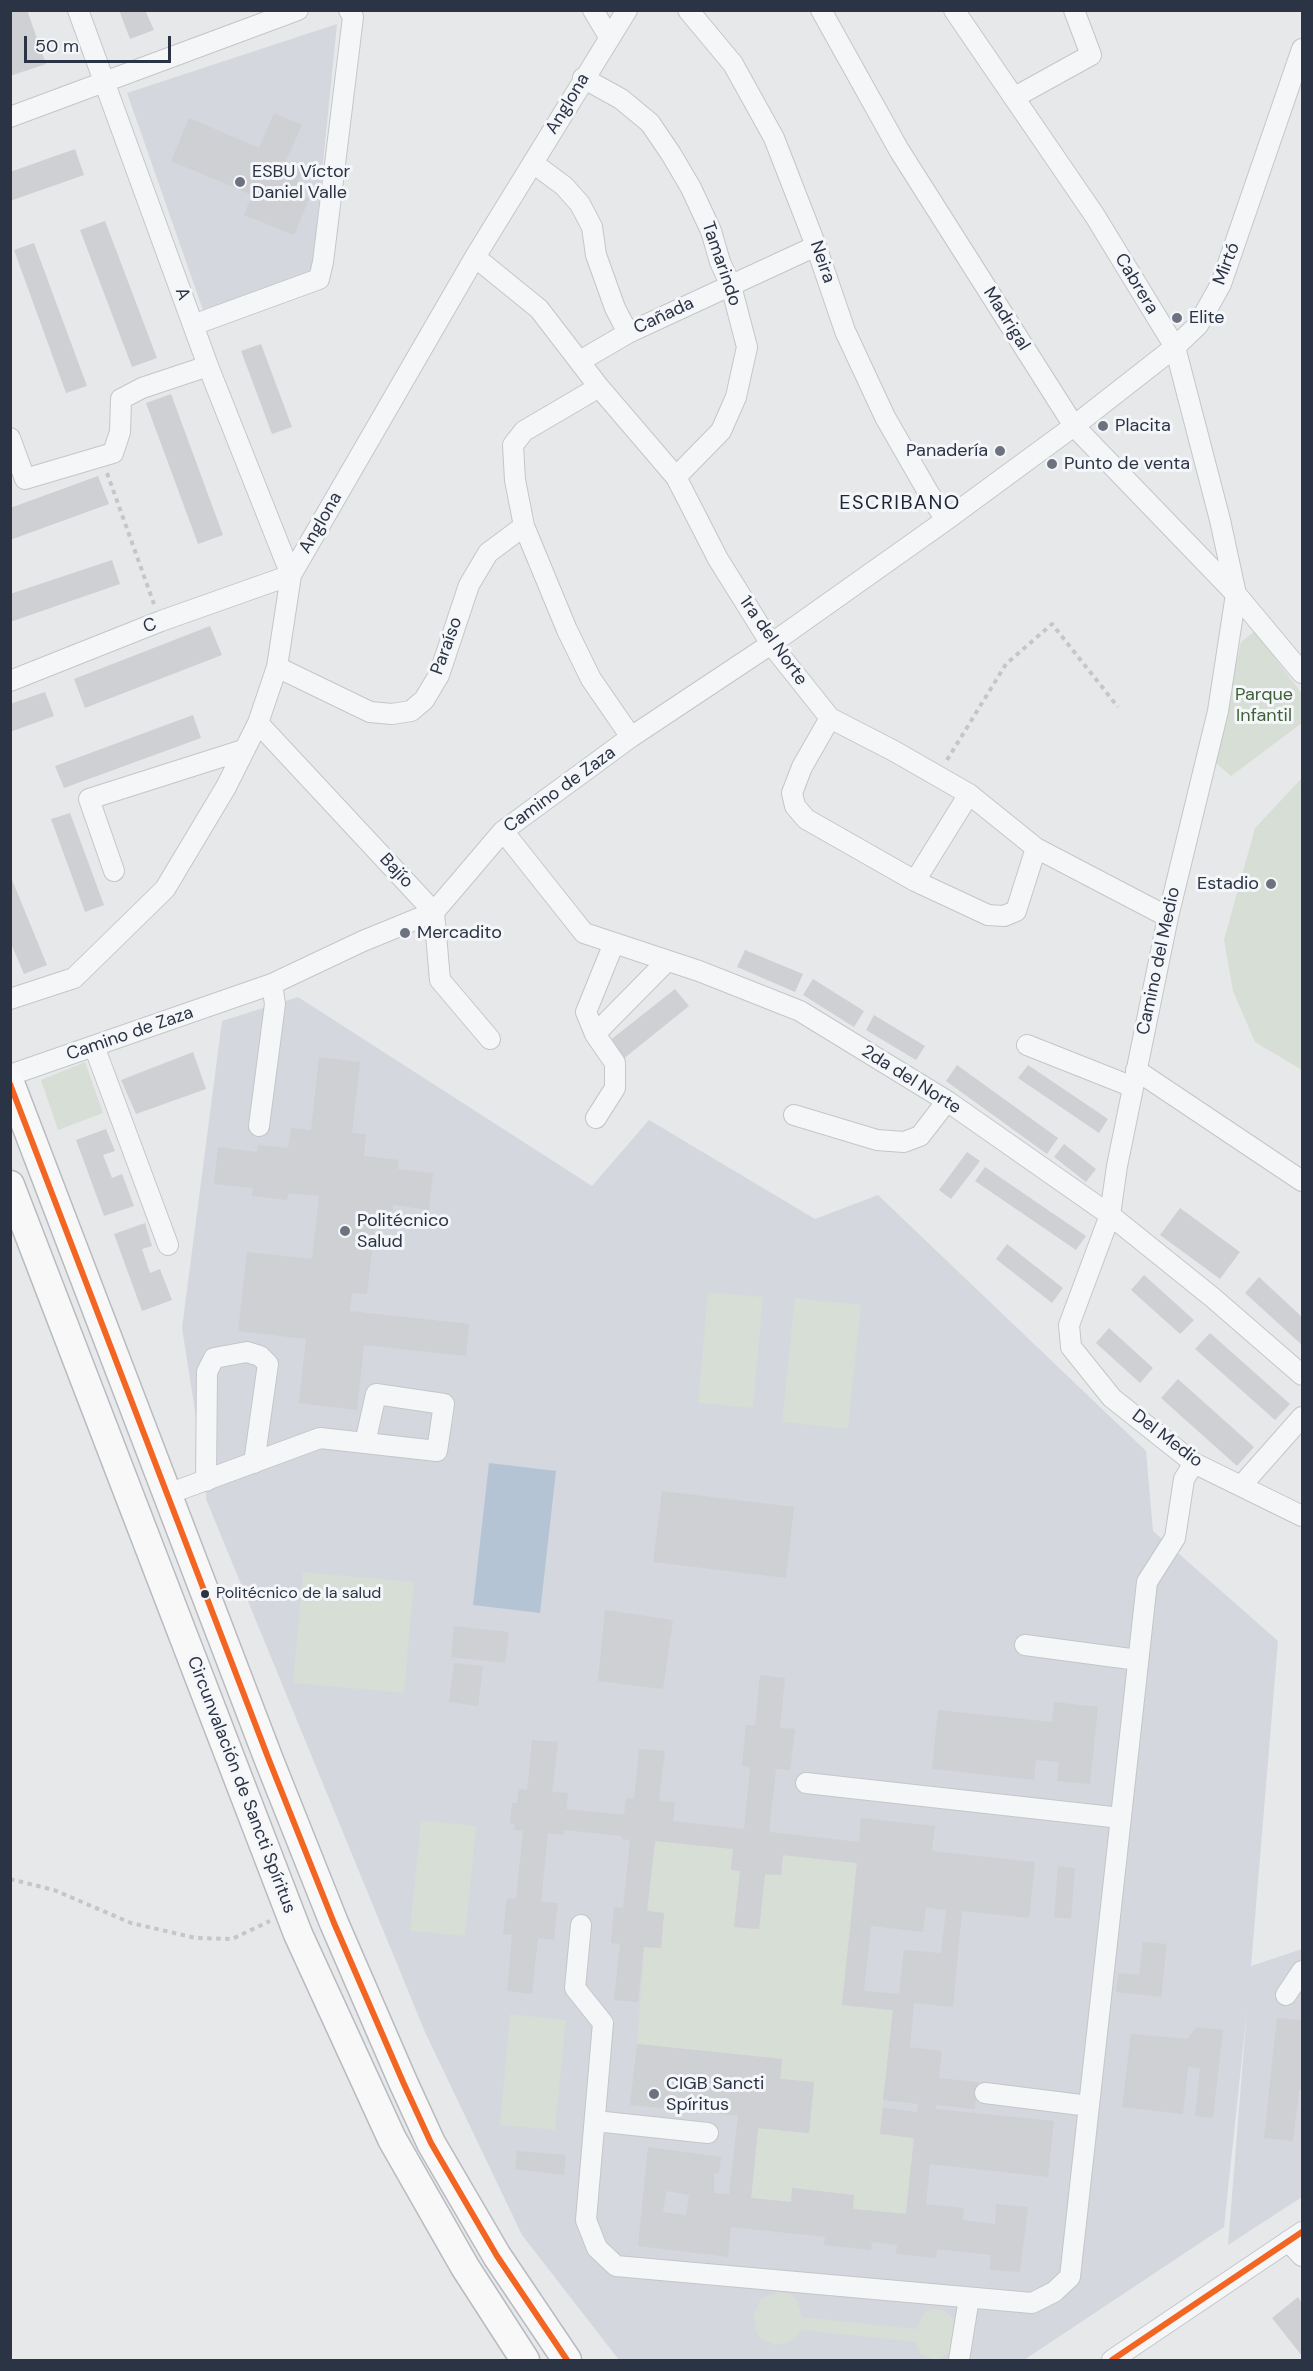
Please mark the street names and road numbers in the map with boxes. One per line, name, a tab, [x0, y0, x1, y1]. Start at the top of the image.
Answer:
street label: Anglona	[541, 70, 595, 138]
street label: Tamarindo	[697, 219, 745, 309]
street label: Neira	[805, 238, 839, 286]
street label: Mirtó	[1209, 240, 1245, 288]
street label: Cabrera	[1109, 250, 1163, 318]
street label: Madrigal	[978, 283, 1034, 355]
street label: A	[170, 285, 194, 303]
street label: Cañada	[630, 293, 698, 339]
street label: Anglona	[295, 489, 347, 557]
street label: 1ra del Norte	[734, 592, 812, 690]
street label: C	[140, 614, 160, 638]
street label: Paraíso	[427, 614, 467, 678]
street label: Camino de Zaza	[500, 742, 620, 838]
street label: Bajío	[375, 849, 417, 893]
street label: Camino del Medio	[1133, 885, 1185, 1037]
street label: Camino de Zaza	[64, 1002, 196, 1066]
street label: 2da del Norte	[857, 1041, 965, 1119]
street label: Del Medio	[1127, 1405, 1207, 1473]
street label: Circunvalación de Sancti Spíritus	[182, 1653, 300, 1917]

